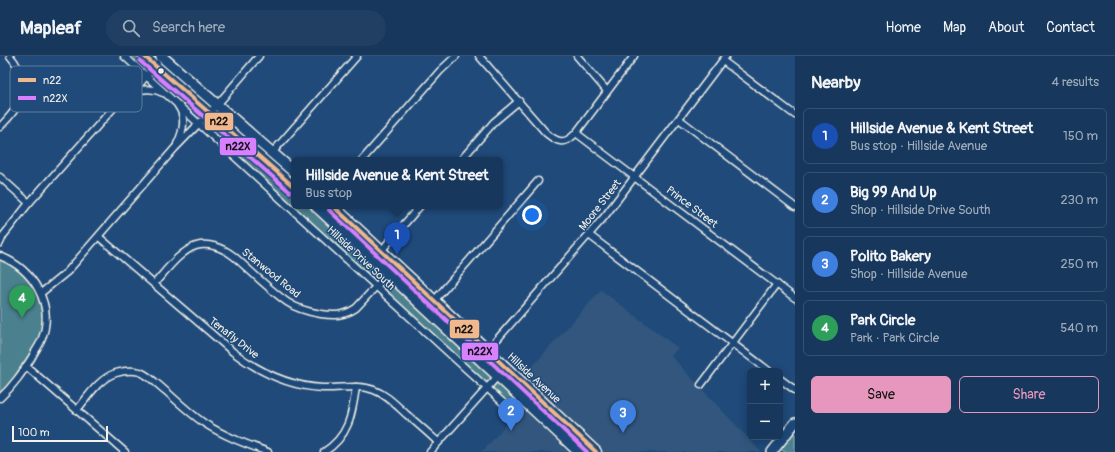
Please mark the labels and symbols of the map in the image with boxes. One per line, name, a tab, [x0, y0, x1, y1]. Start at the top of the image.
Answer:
legend	[10, 66, 142, 112]
unlabelled marker	[156, 66, 166, 76]
text: n22	[43, 74, 62, 87]
text: n22X	[43, 92, 68, 105]
line badge: n22	[204, 112, 234, 131]
text: n22	[210, 115, 228, 128]
line badge: n22X	[219, 137, 257, 156]
text: n22X	[226, 140, 250, 153]
street label: Moore Street	[576, 176, 624, 233]
street label: Prince Street	[664, 183, 721, 231]
your location	[522, 205, 542, 225]
pin: 1	[384, 222, 410, 255]
street label: Hillside Drive South	[325, 223, 397, 293]
street label: Stanwood Road	[239, 245, 303, 301]
pin: 4	[9, 285, 35, 318]
street label: Tenafly Drive	[206, 315, 262, 362]
line badge: n22	[449, 319, 480, 339]
text: n22	[455, 323, 473, 336]
line badge: n22X	[461, 342, 499, 361]
text: n22X	[468, 345, 492, 358]
street label: Hillside Avenue	[505, 350, 564, 406]
pin: 2	[498, 398, 524, 431]
pin: 3	[610, 400, 636, 433]
scale bar	[12, 424, 108, 443]

